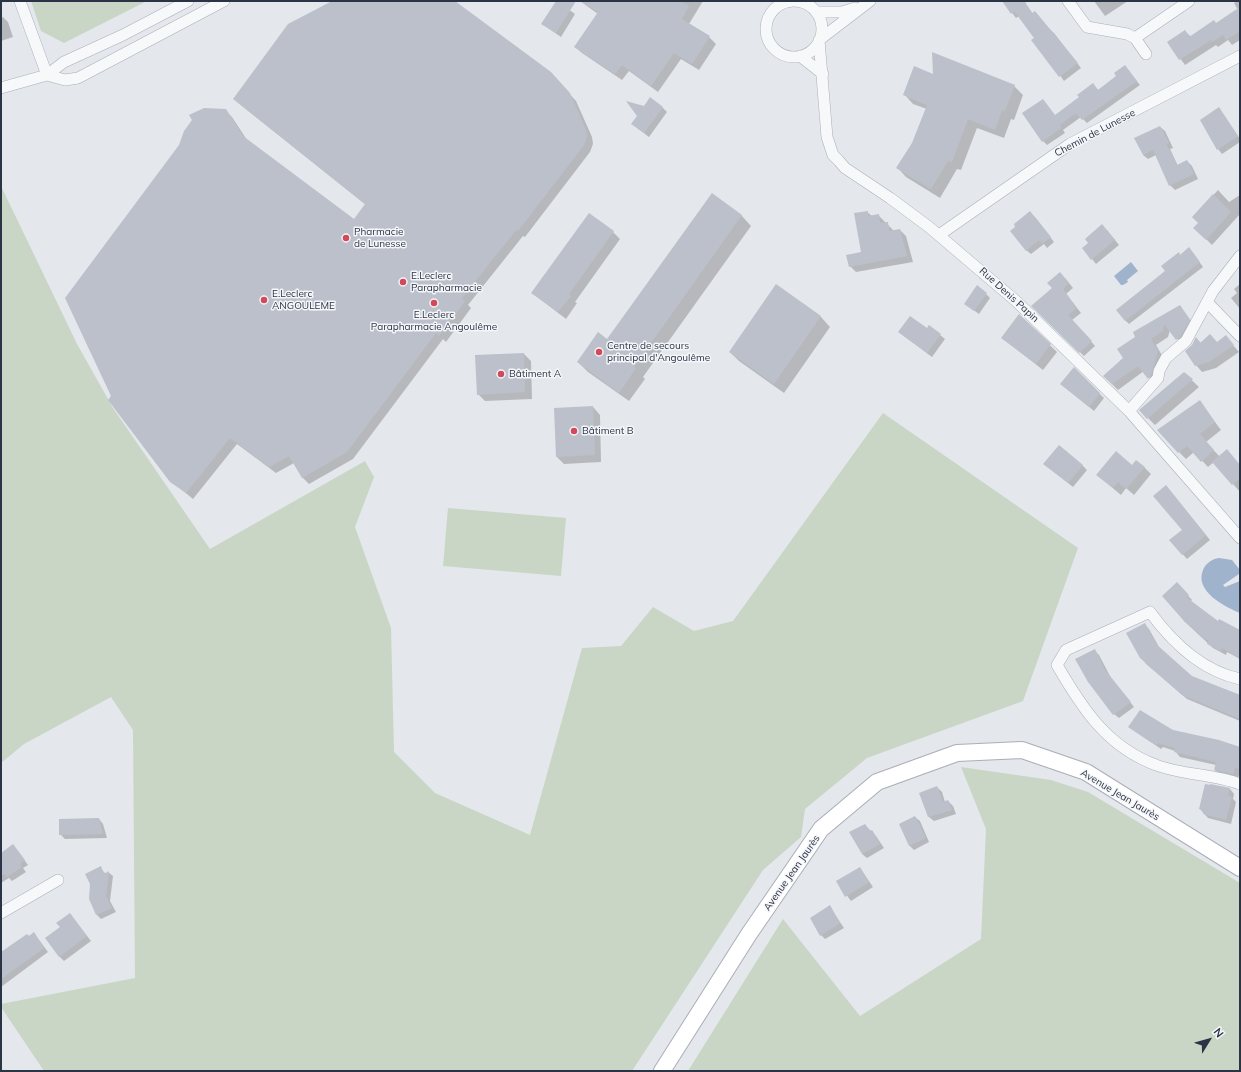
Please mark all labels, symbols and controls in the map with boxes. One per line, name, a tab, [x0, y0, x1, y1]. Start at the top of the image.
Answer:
street label: Chemin de Lunesse	[1053, 107, 1137, 159]
place label: Pharmacie de Lunesse	[354, 226, 406, 250]
marker: Pharmacie de Lunesse	[341, 233, 351, 243]
street label: Rue Denis Papin	[977, 265, 1041, 325]
place label: E.Leclerc Parapharmacie	[411, 270, 482, 294]
marker: E.Leclerc Parapharmacie	[398, 277, 408, 287]
place label: E.Leclerc ANGOULEME	[272, 288, 335, 312]
marker: E.Leclerc ANGOULEME	[259, 295, 269, 305]
marker: E.Leclerc Parapharmacie Angoulême	[429, 298, 439, 308]
place label: E.Leclerc Parapharmacie Angoulême	[371, 309, 497, 332]
place label: Centre de secours principal d'Angoulême	[607, 340, 710, 364]
marker: Centre de secours principal d'Angoulême	[594, 347, 604, 357]
place label: Bâtiment A	[509, 368, 561, 380]
marker: Bâtiment A	[496, 369, 506, 379]
place label: Bâtiment B	[582, 425, 634, 437]
marker: Bâtiment B	[569, 426, 579, 436]
street label: Avenue Jean Jaurès	[1078, 767, 1162, 823]
street label: Avenue Jean Jaurès	[761, 833, 823, 913]
north arrow	[1189, 1020, 1229, 1060]
text: N	[1210, 1025, 1227, 1040]

